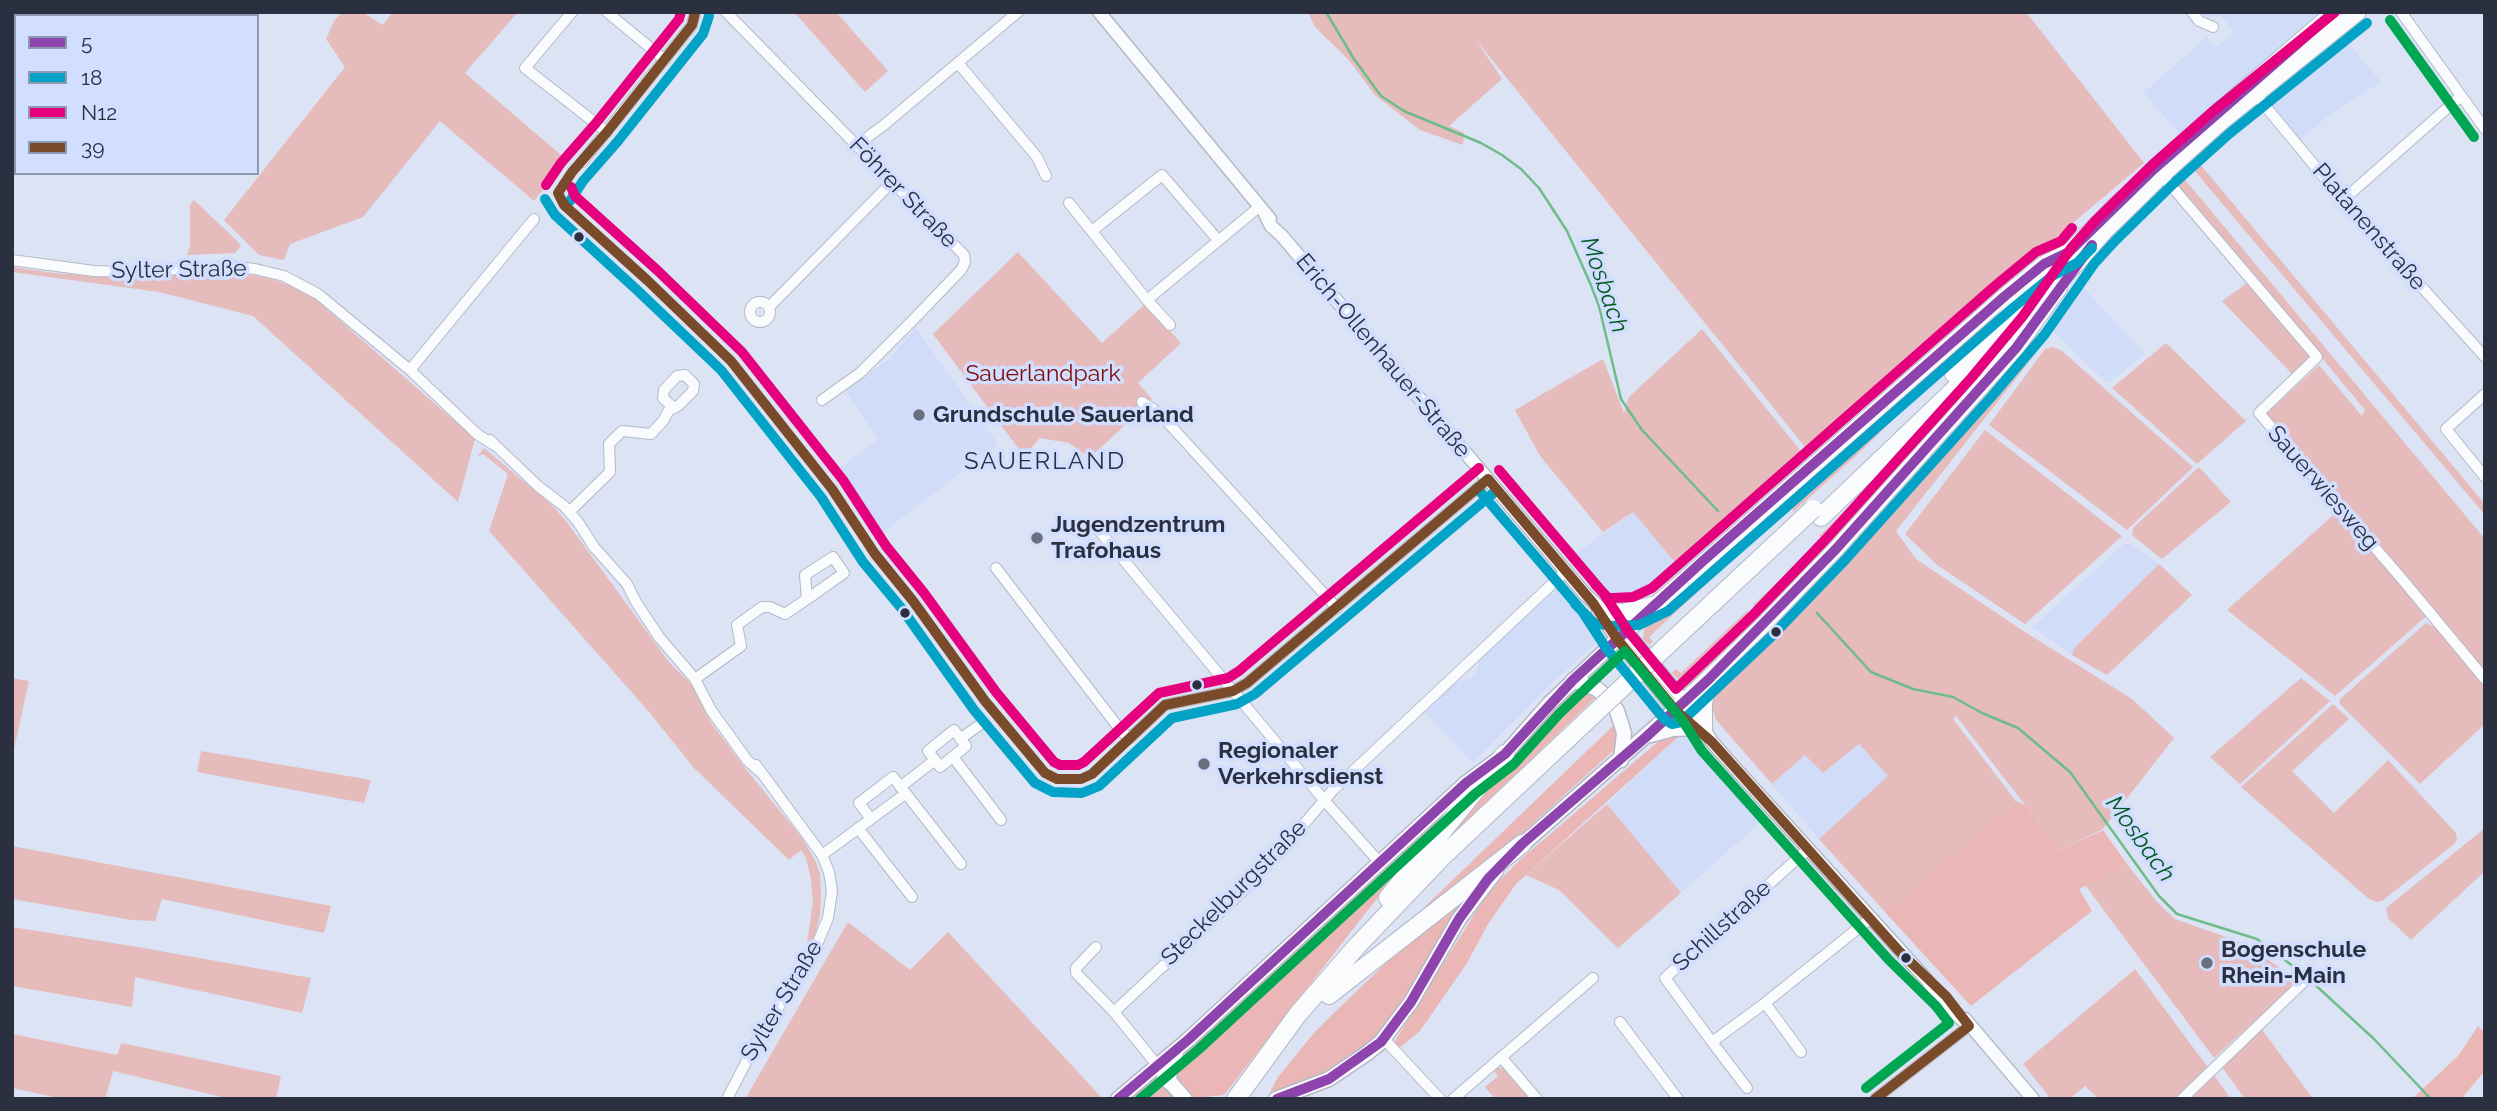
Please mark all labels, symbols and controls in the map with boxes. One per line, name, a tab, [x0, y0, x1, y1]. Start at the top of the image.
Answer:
legend	[14, 14, 259, 175]
text: 5	[81, 30, 92, 55]
text: 18	[81, 65, 102, 90]
text: N12	[81, 100, 117, 125]
street label: Föhrer Straße	[843, 132, 963, 254]
text: 39	[81, 135, 105, 160]
street label: Platanenstraße	[2306, 158, 2432, 296]
unlabelled marker	[572, 230, 586, 244]
water label: Mosbach	[1574, 233, 1634, 337]
street label: Erich-Ollenhauer-Straße	[1290, 248, 1476, 464]
street label: Sylter Straße	[111, 255, 247, 285]
park label: Sauerlandpark	[965, 360, 1121, 388]
place label: Grundschule Sauerland	[933, 401, 1194, 429]
marker: Grundschule Sauerland	[911, 407, 927, 423]
street label: Sauerwiesweg	[2261, 420, 2385, 556]
district label: SAUERLAND	[965, 448, 1125, 476]
place label: Jugendzentrum Trafohaus	[1051, 511, 1226, 565]
marker: Jugendzentrum Trafohaus	[1029, 530, 1045, 546]
unlabelled marker	[898, 606, 912, 620]
unlabelled marker	[1769, 625, 1783, 639]
unlabelled marker	[1190, 678, 1204, 692]
place label: Regionaler Verkehrsdienst	[1218, 737, 1383, 791]
marker: Regionaler Verkehrsdienst	[1196, 756, 1212, 772]
water label: Mosbach	[2099, 790, 2181, 888]
street label: Steckelburgstraße	[1156, 815, 1312, 971]
street label: Schillstraße	[1667, 875, 1777, 977]
street label: Sylter Straße	[735, 936, 829, 1066]
place label: Bogenschule Rhein-Main	[2221, 936, 2366, 990]
unlabelled marker	[1899, 951, 1913, 965]
marker: Bogenschule Rhein-Main	[2199, 955, 2215, 971]

